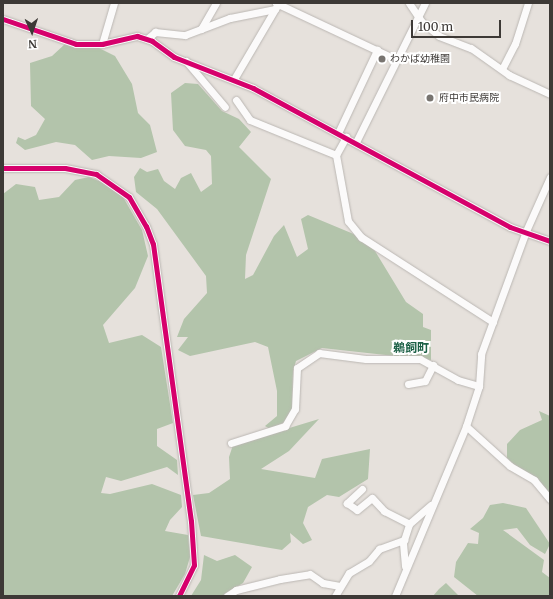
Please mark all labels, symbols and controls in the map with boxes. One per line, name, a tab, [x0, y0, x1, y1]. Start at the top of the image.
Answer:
north arrow	[12, 12, 52, 52]
scale bar	[413, 12, 503, 38]
text: 100 m	[418, 19, 453, 34]
text: N	[28, 37, 37, 51]
place label: わかば幼稚園	[390, 53, 450, 65]
marker: わかば幼稚園	[377, 54, 387, 64]
marker: 府中市民病院	[424, 92, 436, 104]
place label: 府中市民病院	[439, 92, 499, 104]
district label: 鵜飼町	[393, 341, 429, 355]

